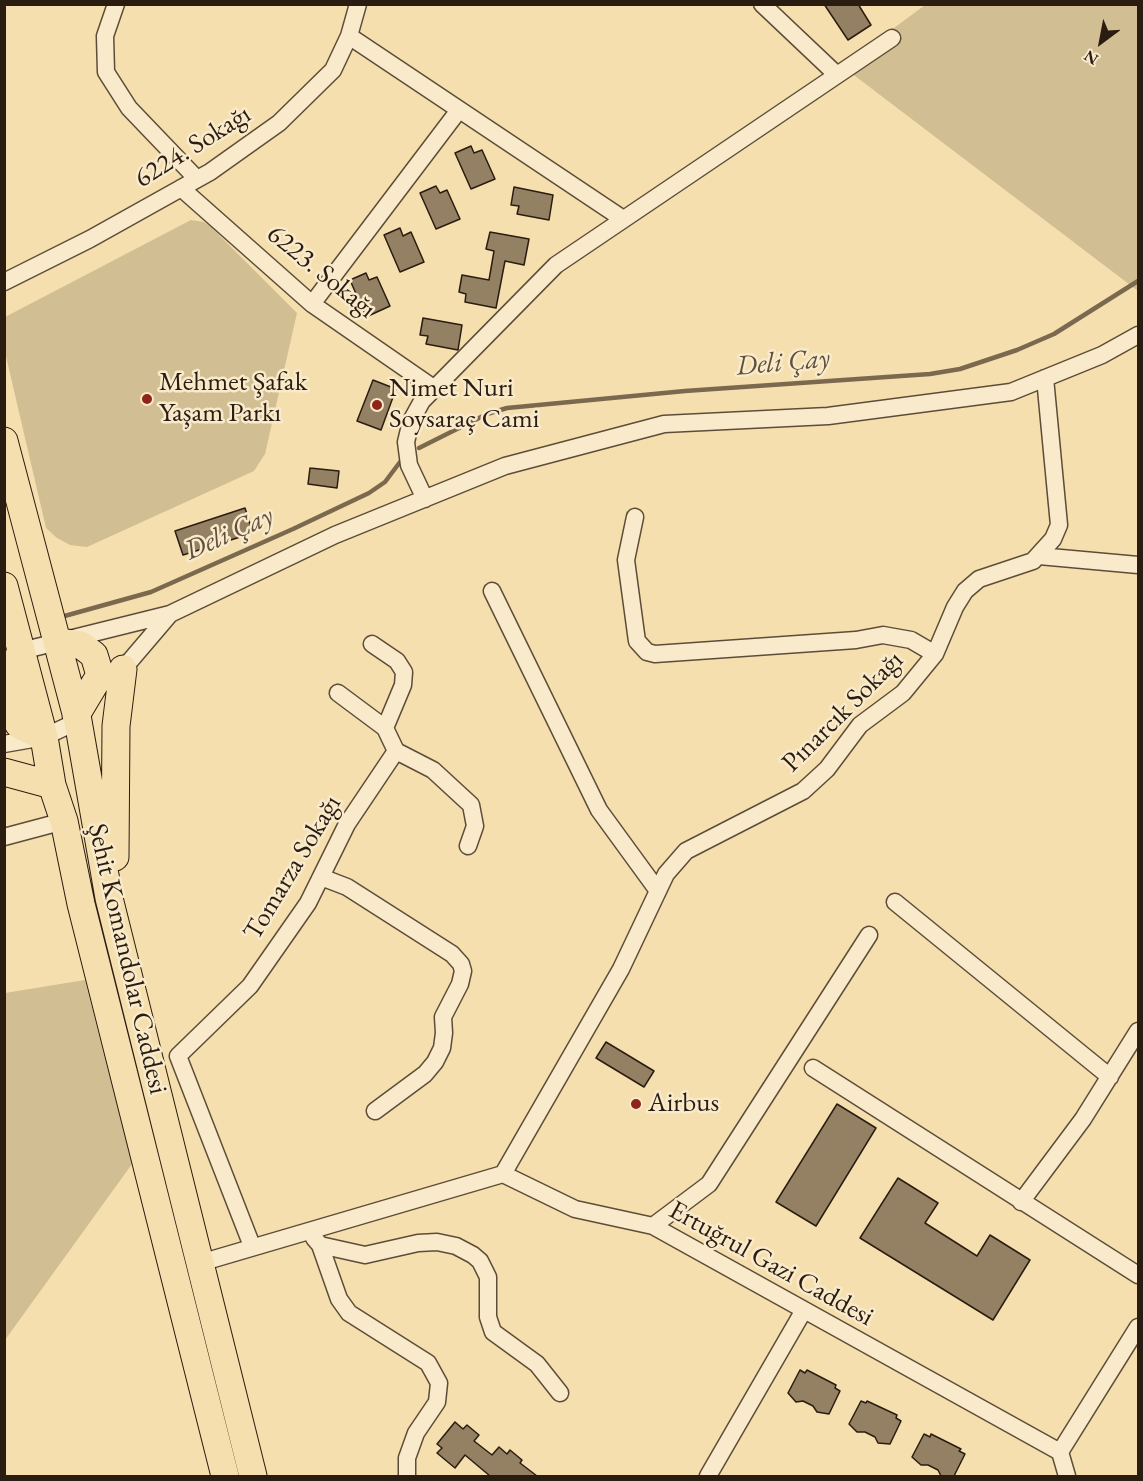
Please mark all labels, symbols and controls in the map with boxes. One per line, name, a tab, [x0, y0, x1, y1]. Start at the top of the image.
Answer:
north arrow	[1071, 12, 1131, 72]
text: N	[1080, 45, 1102, 70]
street label: 6224. Sokağı	[129, 99, 257, 195]
street label: 6223. Sokağı	[260, 218, 382, 326]
water label: Deli Çay	[735, 342, 831, 384]
place label: Mehmet Şafak Yaşam Parkı	[159, 367, 307, 430]
place label: Nimet Nuri Soysaraç Cami	[389, 373, 539, 436]
marker: Mehmet Şafak Yaşam Parkı	[140, 392, 154, 406]
marker: Nimet Nuri Soysaraç Cami	[370, 398, 384, 412]
water label: Deli Çay	[179, 500, 279, 568]
street label: Pınarcık Sokağı	[776, 645, 910, 779]
street label: Tomarza Sokağı	[237, 790, 349, 946]
street label: Şehit Komandolar Caddesi	[80, 821, 174, 1097]
place label: Airbus	[648, 1088, 719, 1120]
marker: Airbus	[629, 1097, 643, 1111]
street label: Ertuğrul Gazi Caddesi	[663, 1194, 879, 1334]

